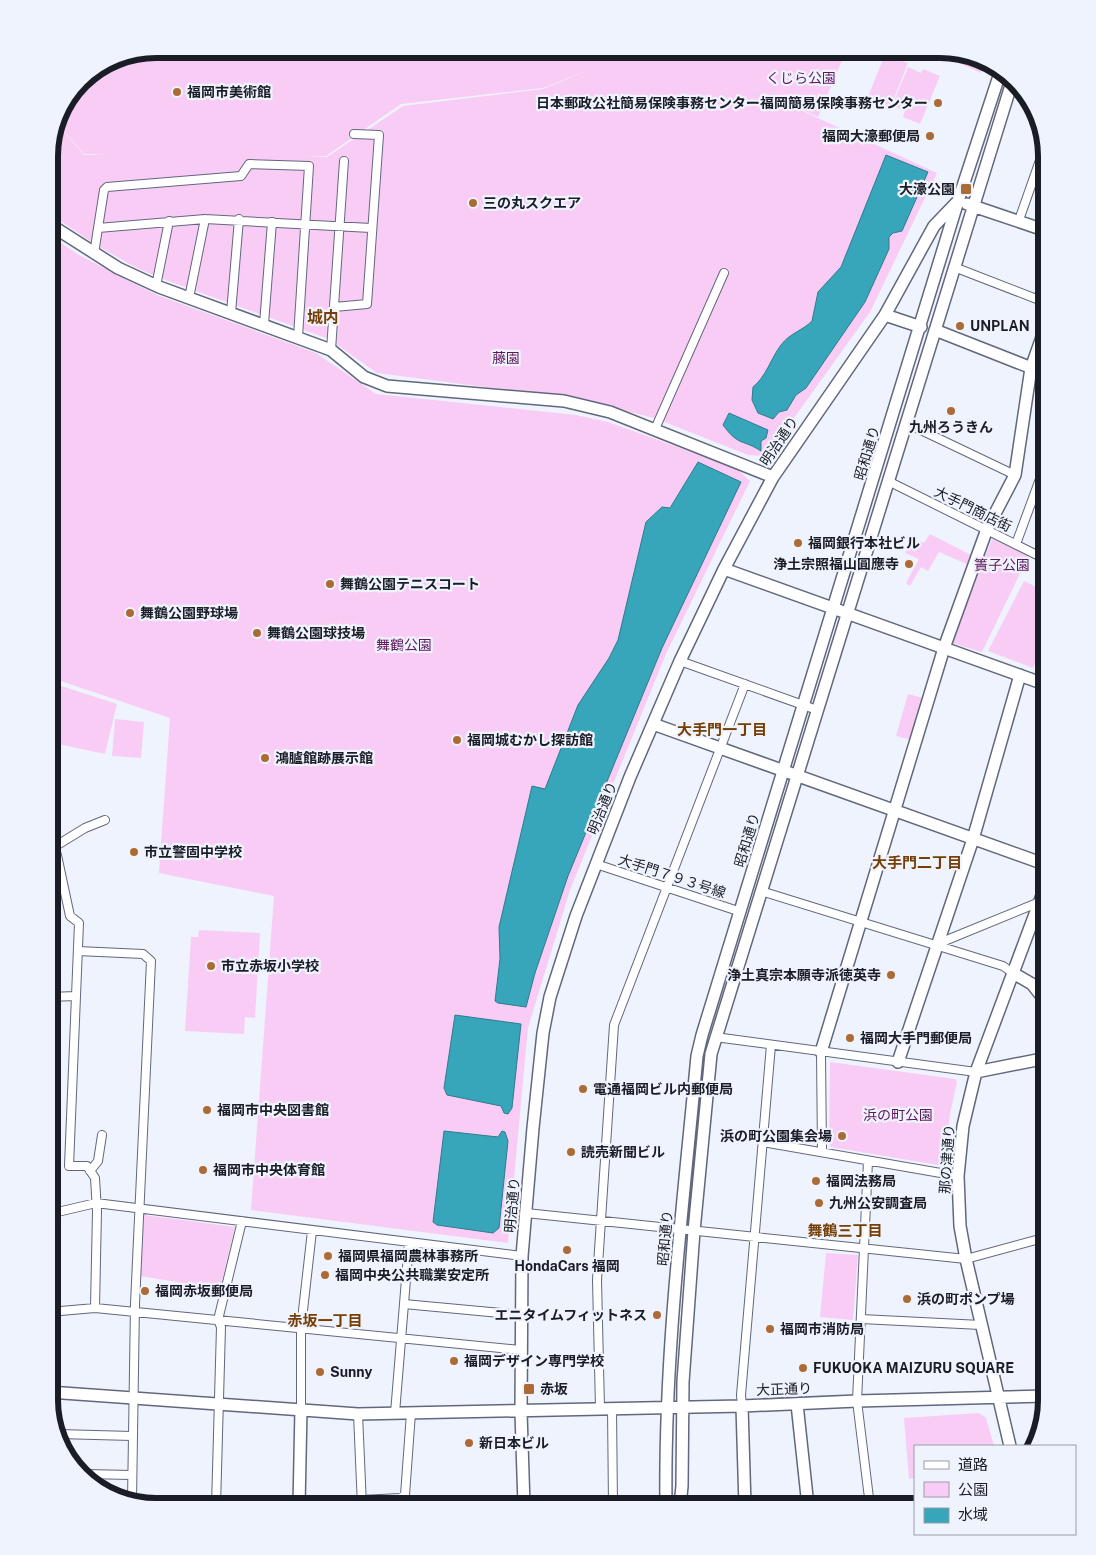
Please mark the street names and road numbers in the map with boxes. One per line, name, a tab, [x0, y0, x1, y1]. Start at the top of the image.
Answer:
street label: 明治通り	[757, 413, 801, 469]
street label: 昭和通り	[851, 424, 883, 482]
street label: 大手門商店街	[932, 483, 1014, 535]
street label: 明治通り	[584, 779, 620, 837]
street label: 昭和通り	[731, 811, 763, 869]
street label: 大手門７９３号線	[616, 851, 728, 901]
street label: 那の津通り	[937, 1124, 957, 1194]
street label: 明治通り	[502, 1176, 522, 1234]
street label: 昭和通り	[655, 1209, 675, 1267]
street label: 大正通り	[756, 1380, 812, 1398]

